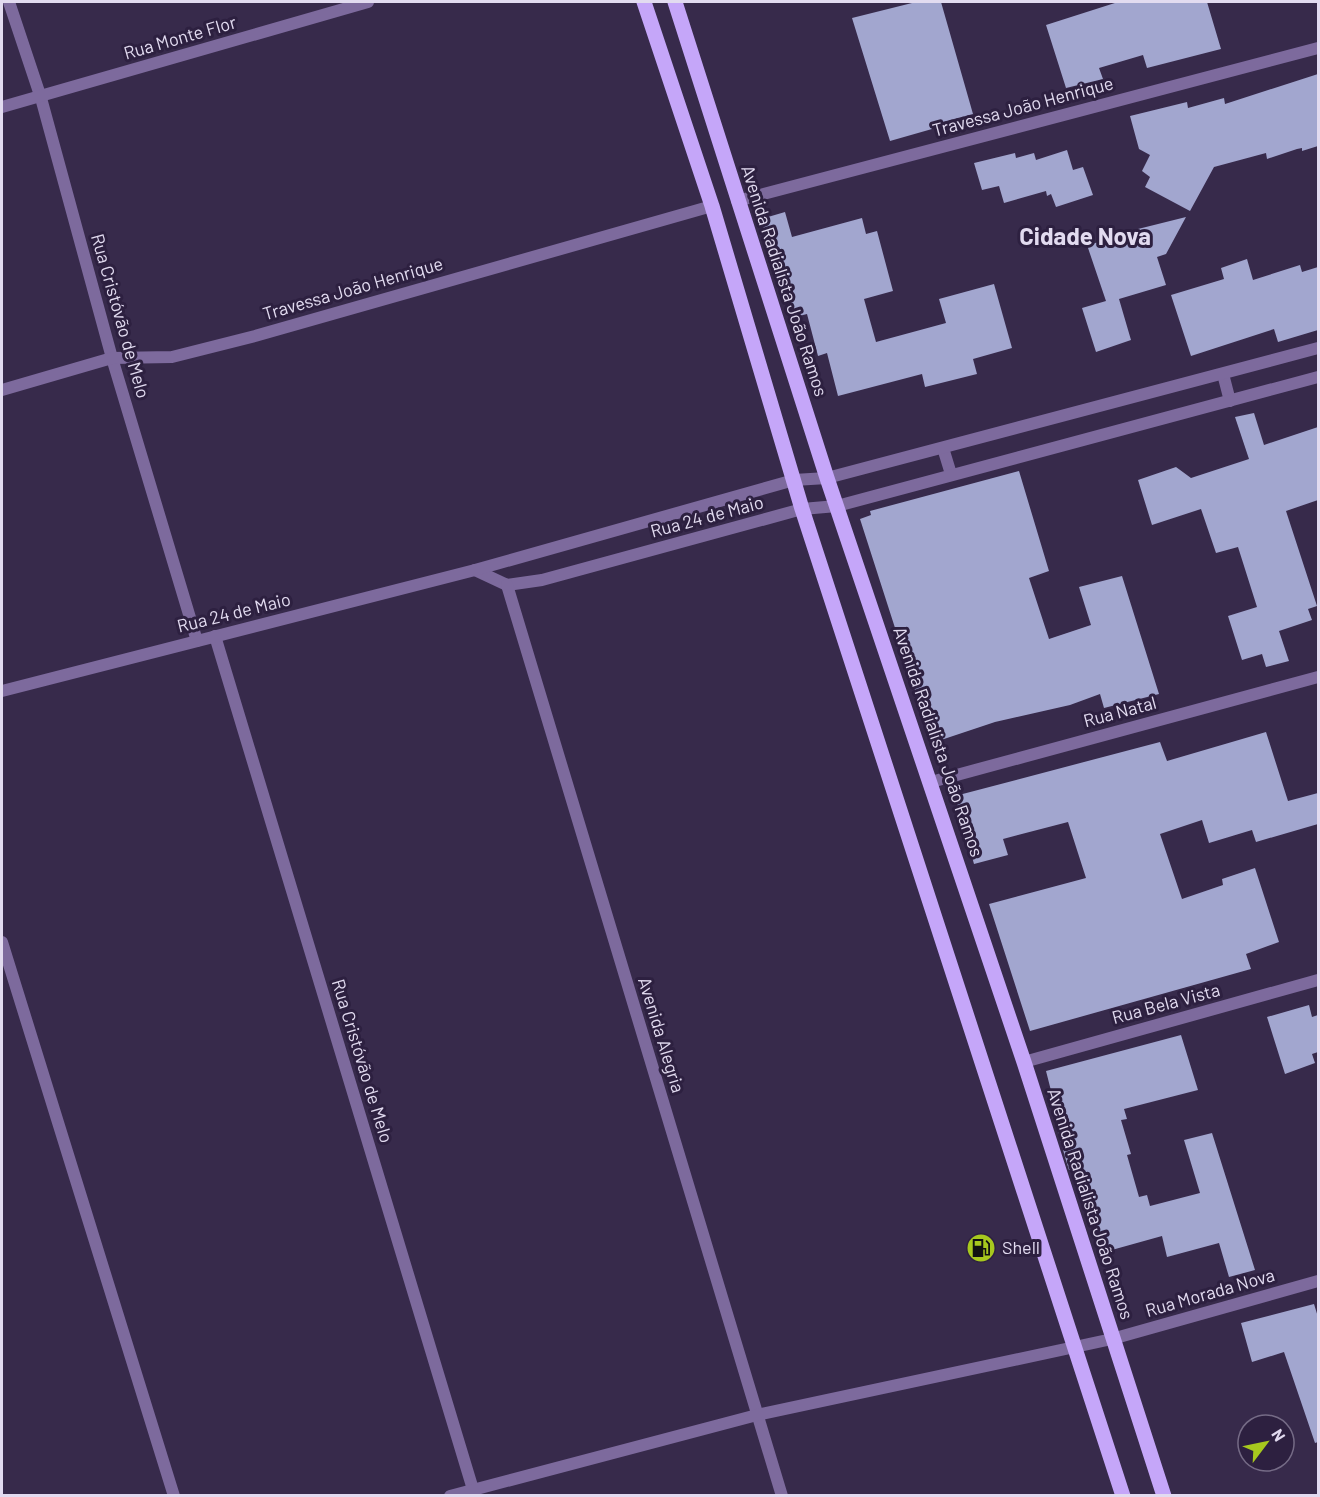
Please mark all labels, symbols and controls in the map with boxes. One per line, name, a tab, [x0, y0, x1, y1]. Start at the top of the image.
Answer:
street label: Rua Monte Flor	[121, 10, 239, 64]
street label: Travessa João Henrique	[930, 71, 1116, 141]
street label: Avenida Radialista João Ramos	[737, 162, 833, 399]
district label: Cidade Nova	[1019, 221, 1151, 250]
street label: Rua Cristóvão de Melo	[87, 231, 155, 400]
street label: Travessa João Henrique	[260, 252, 445, 324]
street label: Rua 24 de Maio	[648, 490, 766, 542]
street label: Rua 24 de Maio	[175, 587, 293, 637]
street label: Avenida Radialista João Ramos	[889, 624, 989, 860]
street label: Rua Natal	[1081, 691, 1159, 731]
street label: Avenida Alegria	[634, 974, 690, 1095]
street label: Rua Cristóvão de Melo	[328, 976, 398, 1145]
street label: Rua Bela Vista	[1109, 978, 1222, 1028]
street label: Avenida Radialista João Ramos	[1043, 1085, 1139, 1322]
fuel station icon: Shell	[965, 1232, 997, 1264]
place label: Shell	[1002, 1236, 1040, 1258]
street label: Rua Morada Nova	[1142, 1263, 1277, 1321]
north arrow	[1236, 1413, 1296, 1473]
text: N	[1268, 1425, 1290, 1444]

